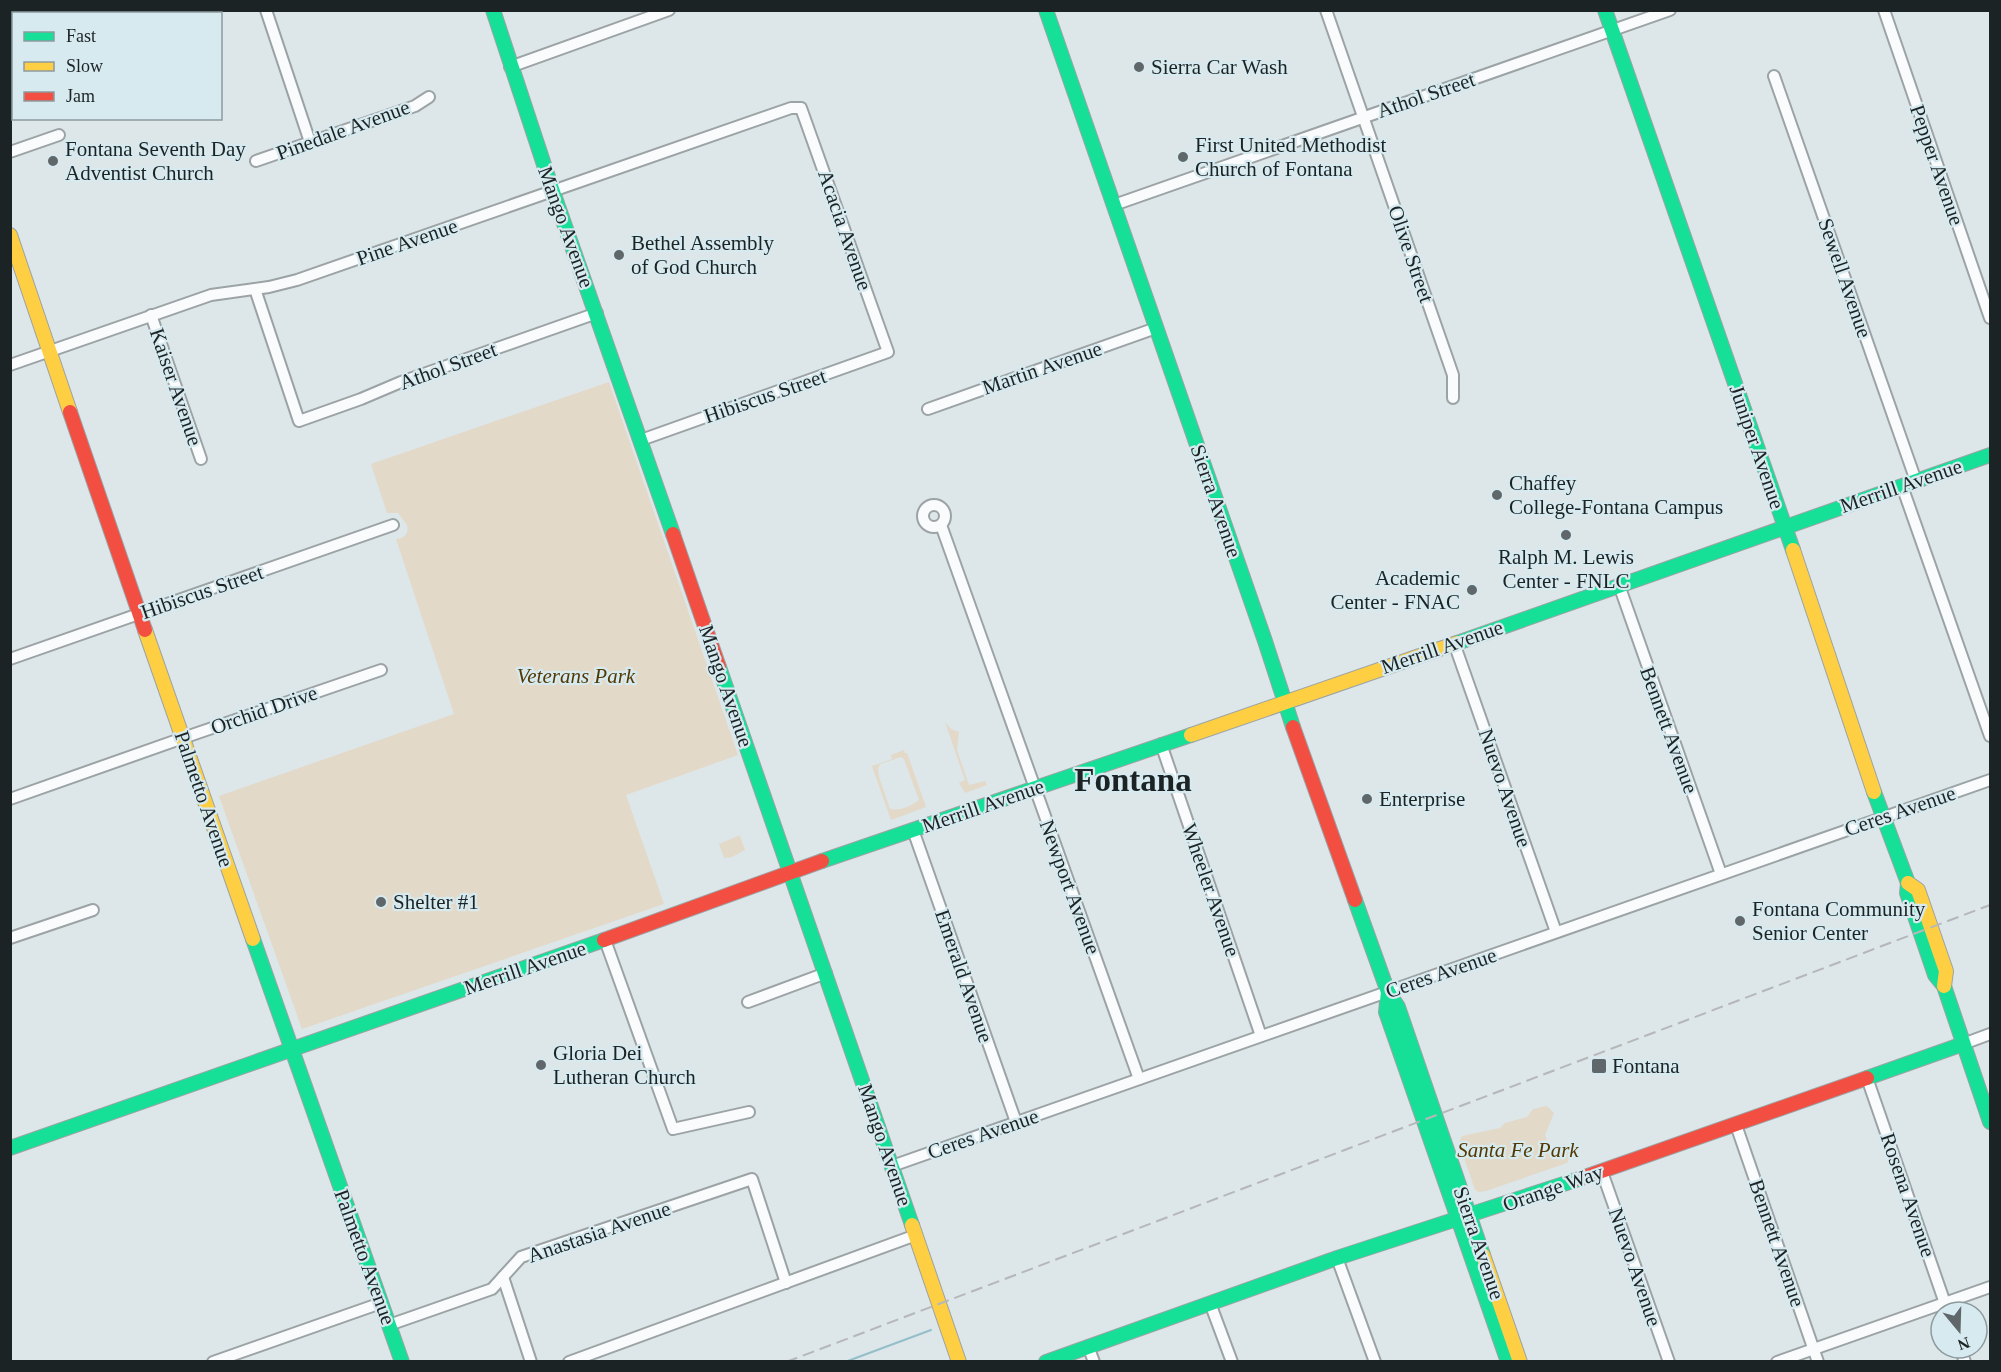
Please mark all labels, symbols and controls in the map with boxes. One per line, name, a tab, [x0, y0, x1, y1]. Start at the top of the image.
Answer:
legend	[12, 12, 222, 120]
text: Fast	[66, 26, 96, 46]
place label: Sierra Car Wash	[1151, 55, 1288, 79]
text: Slow	[66, 56, 103, 76]
marker: Sierra Car Wash	[1132, 60, 1146, 74]
street label: Athol Street	[1374, 67, 1478, 123]
text: Jam	[66, 86, 95, 106]
street label: Pinedale Avenue	[273, 95, 413, 165]
street label: Pepper Avenue	[1905, 101, 1969, 229]
place label: First United Methodist Church of Fontana	[1195, 133, 1387, 181]
place label: Fontana Seventh Day Adventist Church	[65, 137, 246, 185]
marker: First United Methodist Church of Fontana	[1176, 150, 1190, 164]
marker: Fontana Seventh Day Adventist Church	[46, 154, 60, 168]
street label: Mango Avenue	[533, 163, 599, 291]
street label: Acacia Avenue	[813, 166, 877, 294]
street label: Olive Street	[1383, 202, 1439, 306]
street label: Pine Avenue	[353, 214, 461, 270]
street label: Sewell Avenue	[1813, 215, 1877, 341]
place label: Bethel Assembly of God Church	[631, 231, 774, 279]
marker: Bethel Assembly of God Church	[612, 248, 626, 262]
street label: Kaiser Avenue	[145, 325, 207, 449]
street label: Martin Avenue	[979, 336, 1105, 400]
street label: Athol Street	[396, 337, 500, 395]
street label: Hibiscus Street	[701, 364, 829, 428]
street label: Juniper Avenue	[1725, 382, 1789, 512]
street label: Sierra Avenue	[1185, 441, 1247, 561]
street label: Merrill Avenue	[1837, 454, 1965, 518]
place label: Chaffey College-Fontana Campus	[1509, 471, 1723, 519]
marker: Chaffey College-Fontana Campus	[1490, 488, 1504, 502]
marker: Ralph M. Lewis Center - FNLC	[1559, 528, 1573, 542]
place label: Ralph M. Lewis Center - FNLC	[1498, 545, 1634, 593]
street label: Hibiscus Street	[138, 560, 266, 624]
place label: Academic Center - FNAC	[1331, 566, 1460, 614]
marker: Academic Center - FNAC	[1465, 583, 1479, 597]
street label: Merrill Avenue	[1378, 615, 1506, 679]
street label: Mango Avenue	[694, 622, 758, 750]
street label: Bennett Avenue	[1635, 663, 1703, 797]
park label: Veterans Park	[517, 664, 636, 688]
street label: Orchid Drive	[207, 681, 321, 739]
street label: Nuevo Avenue	[1473, 726, 1537, 850]
street label: Palmetto Avenue	[169, 728, 239, 870]
district label: Fontana	[1074, 762, 1192, 798]
street label: Merrill Avenue	[919, 774, 1047, 838]
street label: Ceres Avenue	[1841, 781, 1959, 841]
place label: Enterprise	[1379, 787, 1465, 811]
marker: Enterprise	[1360, 792, 1374, 806]
street label: Newport Avenue	[1035, 816, 1105, 958]
street label: Wheeler Avenue	[1177, 820, 1245, 960]
place label: Shelter #1	[393, 890, 479, 914]
marker: Shelter #1	[374, 895, 388, 909]
place label: Fontana Community Senior Center	[1752, 897, 1926, 945]
street label: Emerald Avenue	[930, 906, 998, 1046]
marker: Fontana Community Senior Center	[1733, 914, 1747, 928]
street label: Merrill Avenue	[461, 936, 589, 1000]
street label: Ceres Avenue	[1382, 943, 1500, 1003]
place label: Gloria Dei Lutheran Church	[553, 1041, 696, 1089]
place label: Fontana	[1612, 1054, 1680, 1078]
marker: Fontana	[1590, 1057, 1608, 1075]
marker: Gloria Dei Lutheran Church	[534, 1058, 548, 1072]
street label: Mango Avenue	[853, 1081, 917, 1209]
street label: Ceres Avenue	[924, 1104, 1042, 1164]
street label: Rosena Avenue	[1876, 1130, 1940, 1260]
park label: Santa Fe Park	[1457, 1138, 1579, 1162]
street label: Orange Way	[1500, 1159, 1607, 1216]
street label: Bennett Avenue	[1744, 1176, 1810, 1310]
street label: Sierra Avenue	[1448, 1183, 1510, 1303]
street label: Palmetto Avenue	[329, 1186, 401, 1328]
street label: Anastasia Avenue	[524, 1196, 674, 1268]
street label: Nuevo Avenue	[1603, 1205, 1667, 1329]
north arrow	[1929, 1300, 1989, 1360]
text: N	[1955, 1334, 1972, 1354]

